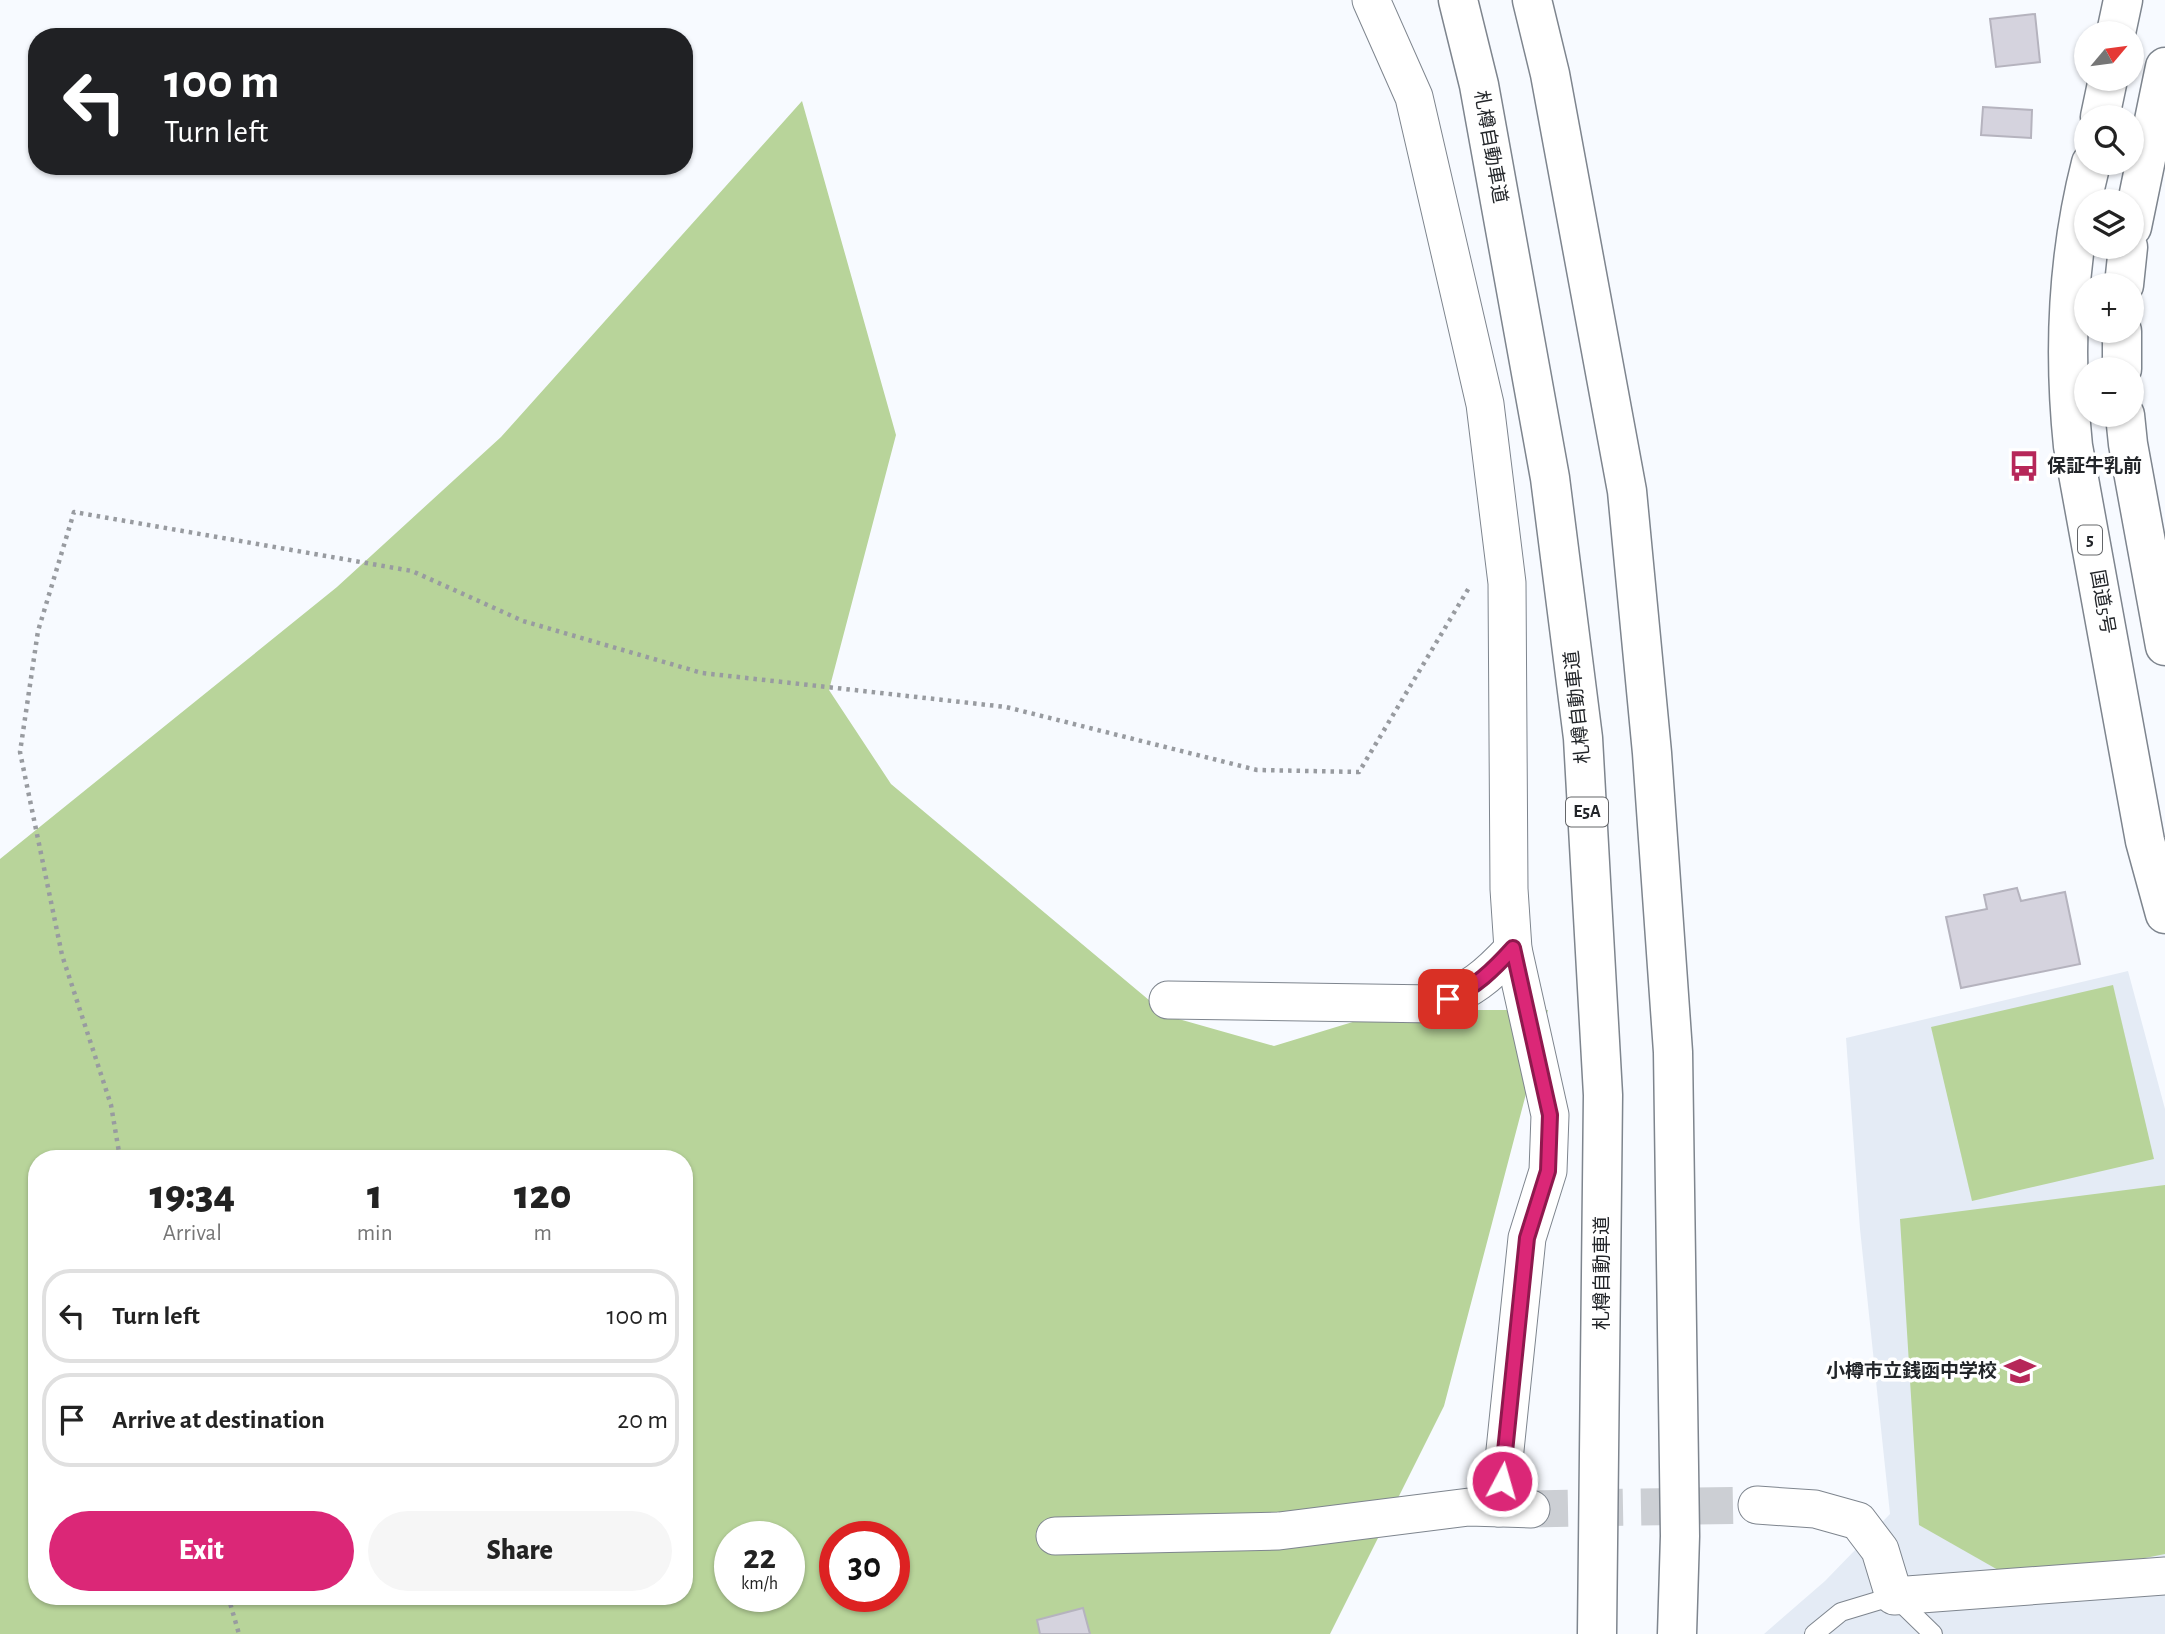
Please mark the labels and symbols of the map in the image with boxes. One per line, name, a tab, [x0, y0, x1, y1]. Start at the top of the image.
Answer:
north arrow	[2074, 21, 2144, 91]
street label: 札樽自動車道	[1471, 89, 1511, 205]
bus stop icon: 保証牛乳前	[2007, 449, 2041, 483]
place label: 保証牛乳前	[2047, 455, 2142, 476]
road number: 5	[2078, 526, 2102, 554]
street label: 国道5号	[2087, 568, 2118, 636]
street label: 札樽自動車道	[1561, 649, 1593, 765]
road number: E5A	[1566, 798, 1608, 826]
pin	[1418, 969, 1478, 1029]
street label: 札樽自動車道	[1591, 1216, 1612, 1330]
school or university icon: 小樽市立銭函中学校	[2003, 1354, 2037, 1388]
place label: 小樽市立銭函中学校	[1826, 1360, 1997, 1381]
position arrow	[1465, 1444, 1539, 1518]
speed limit sign: 30	[819, 1521, 910, 1612]

